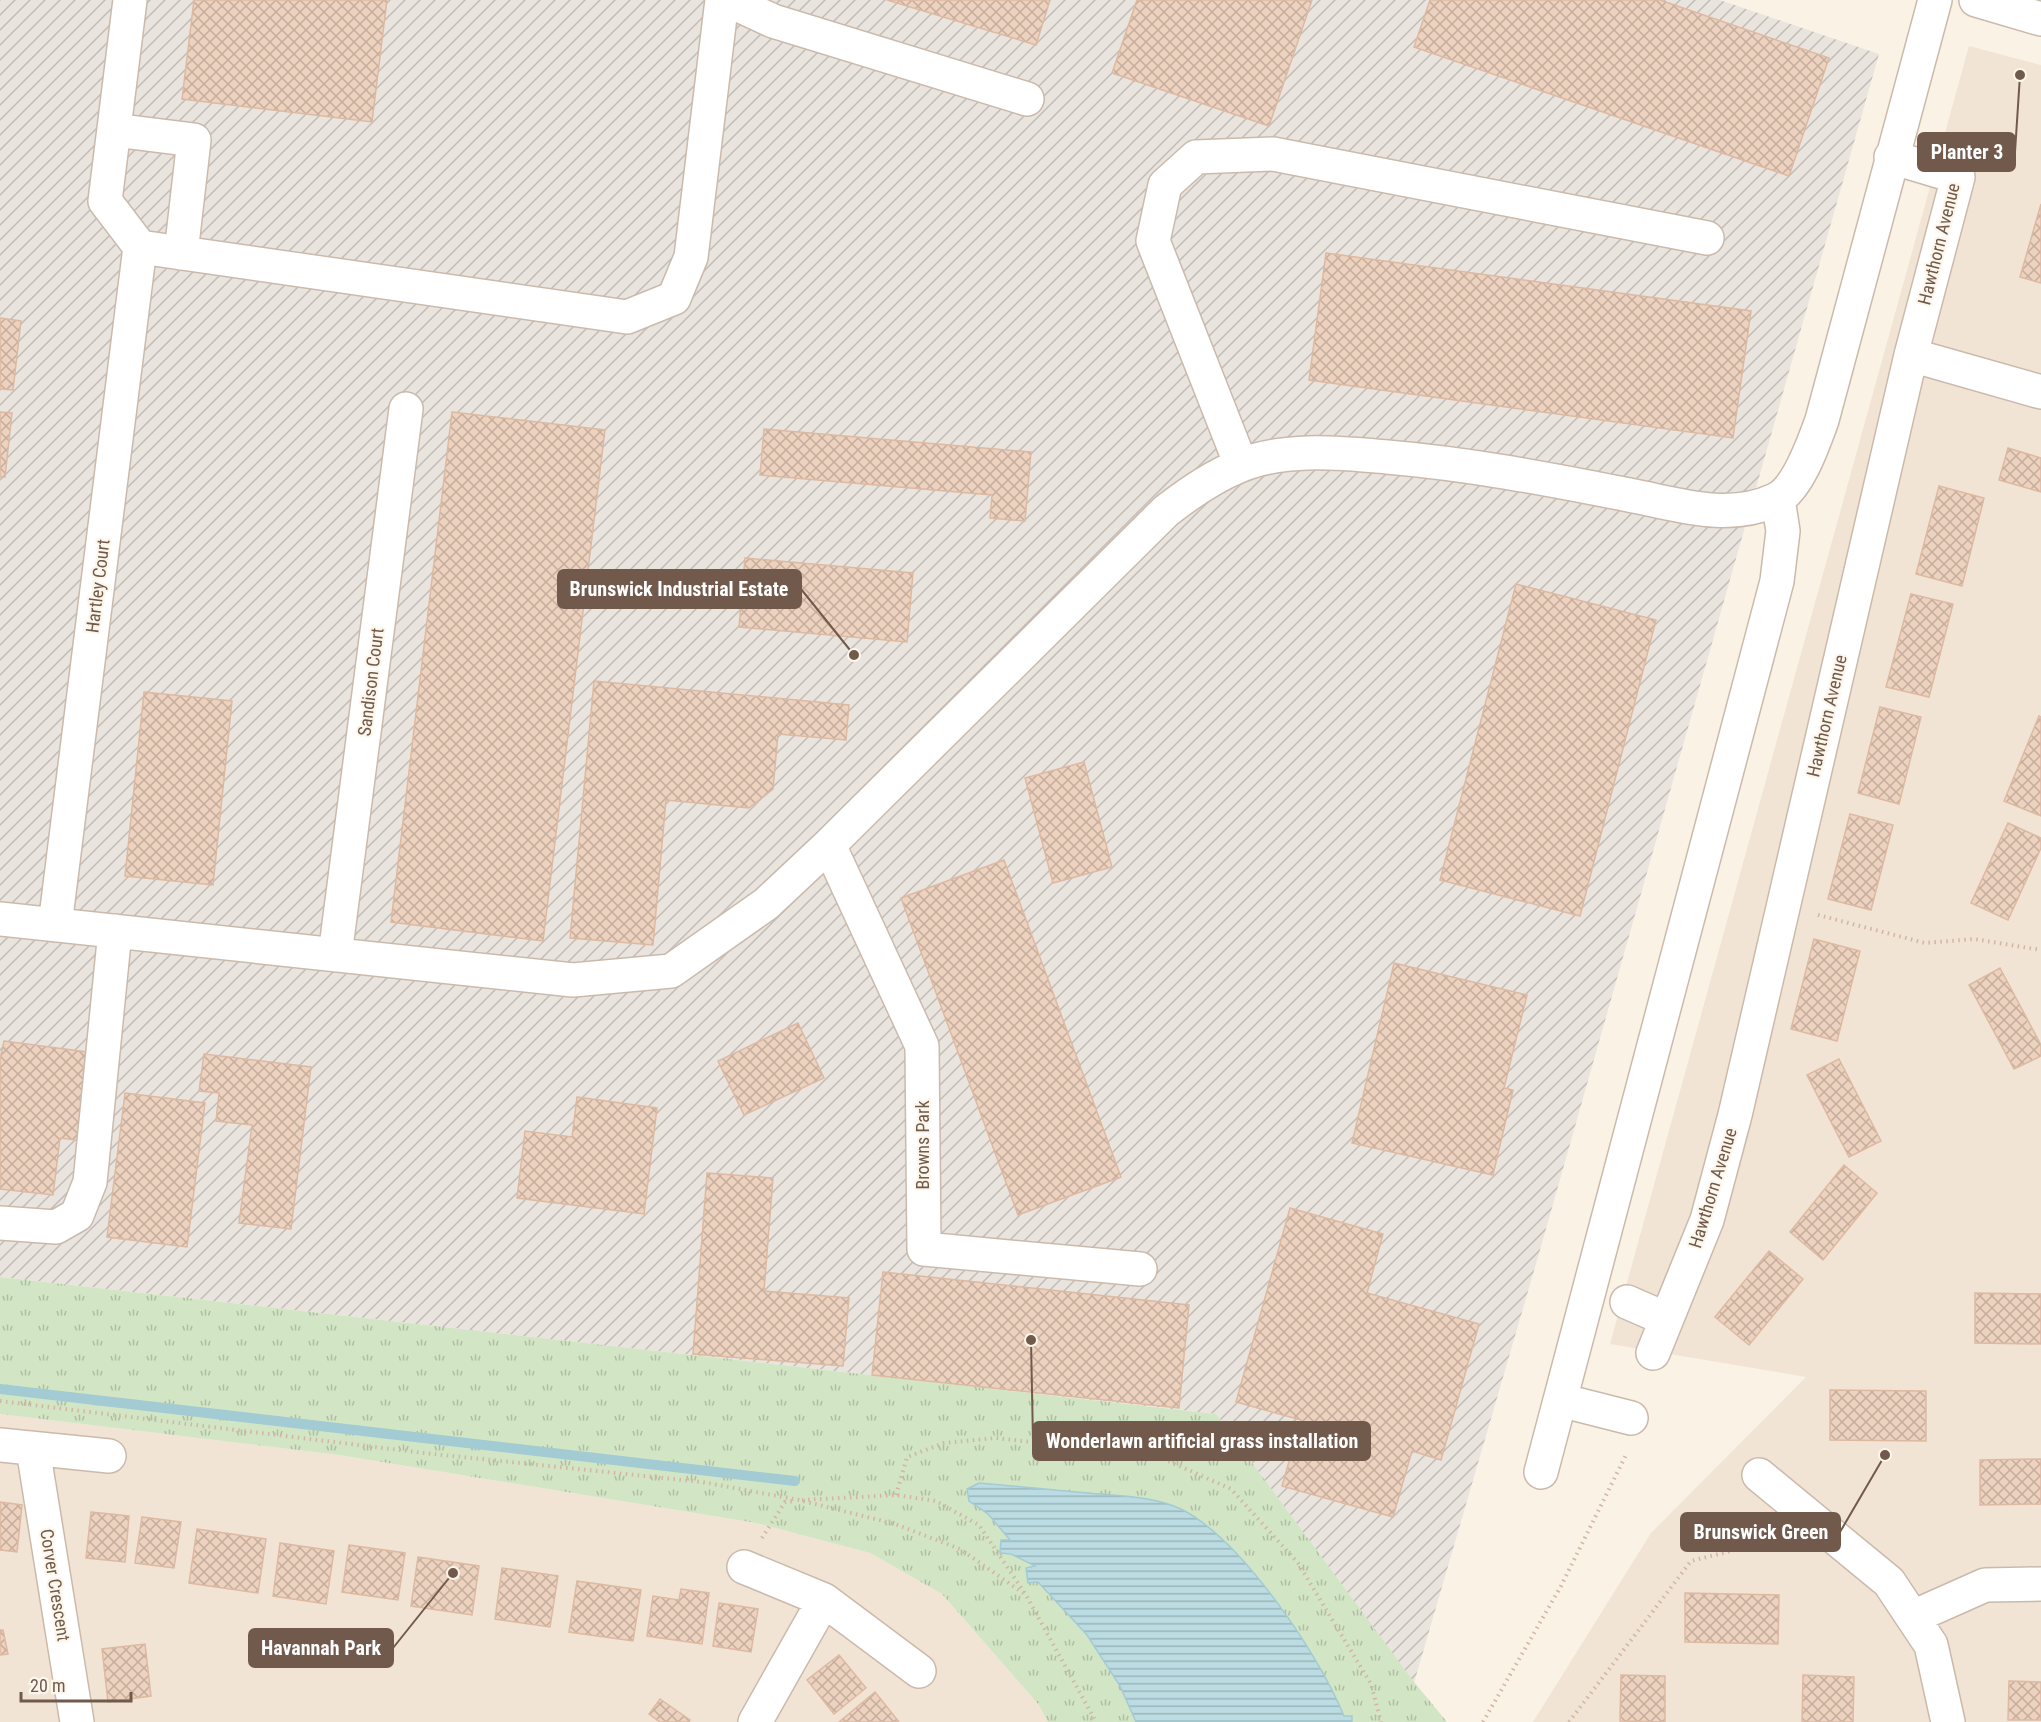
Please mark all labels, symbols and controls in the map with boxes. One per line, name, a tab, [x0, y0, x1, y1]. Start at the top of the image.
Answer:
callout: Planter 3	[1918, 133, 2015, 171]
text: Planter 3	[1931, 140, 2003, 164]
street label: Hawthorn Avenue	[1913, 181, 1964, 307]
street label: Hartley Court	[81, 538, 114, 634]
callout: Brunswick Industrial Estate	[558, 570, 801, 608]
text: Brunswick Industrial Estate	[570, 577, 788, 601]
street label: Sandison Court	[353, 627, 388, 737]
street label: Hawthorn Avenue	[1802, 653, 1851, 779]
street label: Browns Park	[912, 1100, 933, 1190]
street label: Hawthorn Avenue	[1684, 1125, 1741, 1251]
callout: Wonderlawn artificial grass installation	[1033, 1422, 1370, 1460]
text: Wonderlawn artificial grass installation	[1046, 1429, 1358, 1453]
callout: Brunswick Green	[1681, 1513, 1840, 1551]
text: Brunswick Green	[1694, 1520, 1828, 1544]
street label: Corver Crescent	[36, 1527, 75, 1643]
callout: Havannah Park	[249, 1629, 393, 1667]
text: Havannah Park	[261, 1636, 382, 1660]
scale bar	[21, 1665, 130, 1703]
text: 20 m	[30, 1675, 65, 1696]

